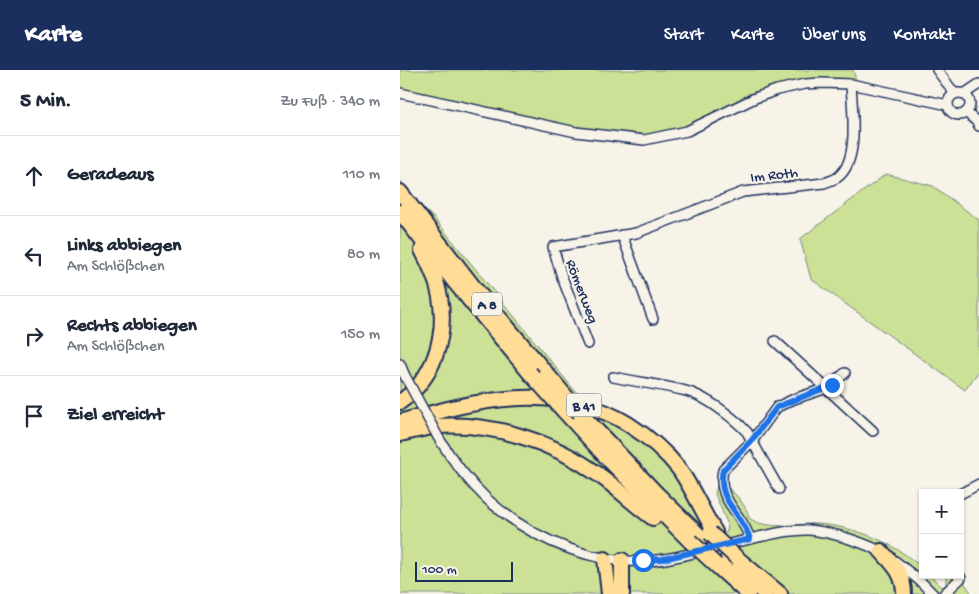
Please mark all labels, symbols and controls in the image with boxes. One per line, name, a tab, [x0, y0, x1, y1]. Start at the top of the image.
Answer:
text: Karte	[25, 21, 82, 50]
text: Start	[664, 25, 703, 46]
text: Karte	[731, 25, 774, 46]
text: Über uns	[802, 25, 865, 46]
text: Kontakt	[893, 25, 954, 46]
text: 5 Min.	[20, 90, 72, 115]
text: Zu Fuß · 340 m	[280, 93, 380, 112]
icon: ahead	[20, 162, 48, 190]
text: Geradeaus	[67, 164, 153, 187]
street label: Im Roth	[750, 165, 799, 187]
text: 110 m	[343, 166, 380, 185]
text: Links abbiegen	[67, 235, 181, 258]
icon: left	[20, 242, 48, 270]
text: 80 m	[347, 246, 380, 265]
street label: Römerweg	[561, 257, 602, 326]
text: Am Schlößchen	[67, 258, 164, 277]
road number: A 8	[472, 292, 502, 315]
text: Rechts abbiegen	[67, 315, 197, 338]
icon: right	[20, 322, 48, 350]
text: 150 m	[341, 326, 380, 345]
text: Am Schlößchen	[67, 338, 164, 357]
route end	[821, 374, 844, 397]
road number: B 41	[566, 394, 602, 416]
icon: arrive	[20, 402, 48, 430]
text: Ziel erreicht	[67, 404, 164, 427]
map controls	[919, 489, 964, 579]
button: +	[919, 489, 964, 534]
button: −	[919, 534, 964, 579]
route start	[632, 549, 655, 572]
scale bar	[415, 559, 512, 582]
text: 100 m	[422, 562, 457, 579]

